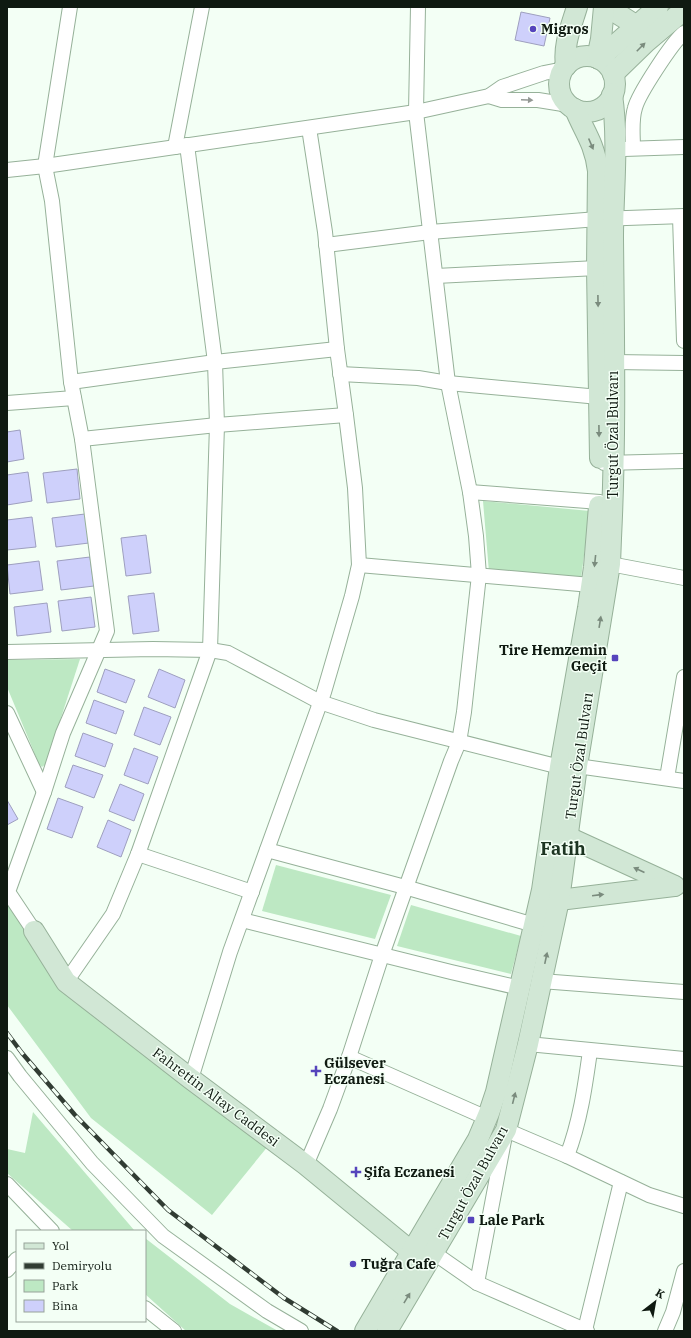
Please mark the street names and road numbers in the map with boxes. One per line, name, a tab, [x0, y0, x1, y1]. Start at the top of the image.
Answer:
street label: Turgut Özal Bulvarı	[604, 371, 622, 499]
street label: Turgut Özal Bulvarı	[561, 691, 597, 821]
street label: Fahrettin Altay Caddesi	[149, 1044, 283, 1150]
street label: Turgut Özal Bulvarı	[434, 1123, 512, 1243]

